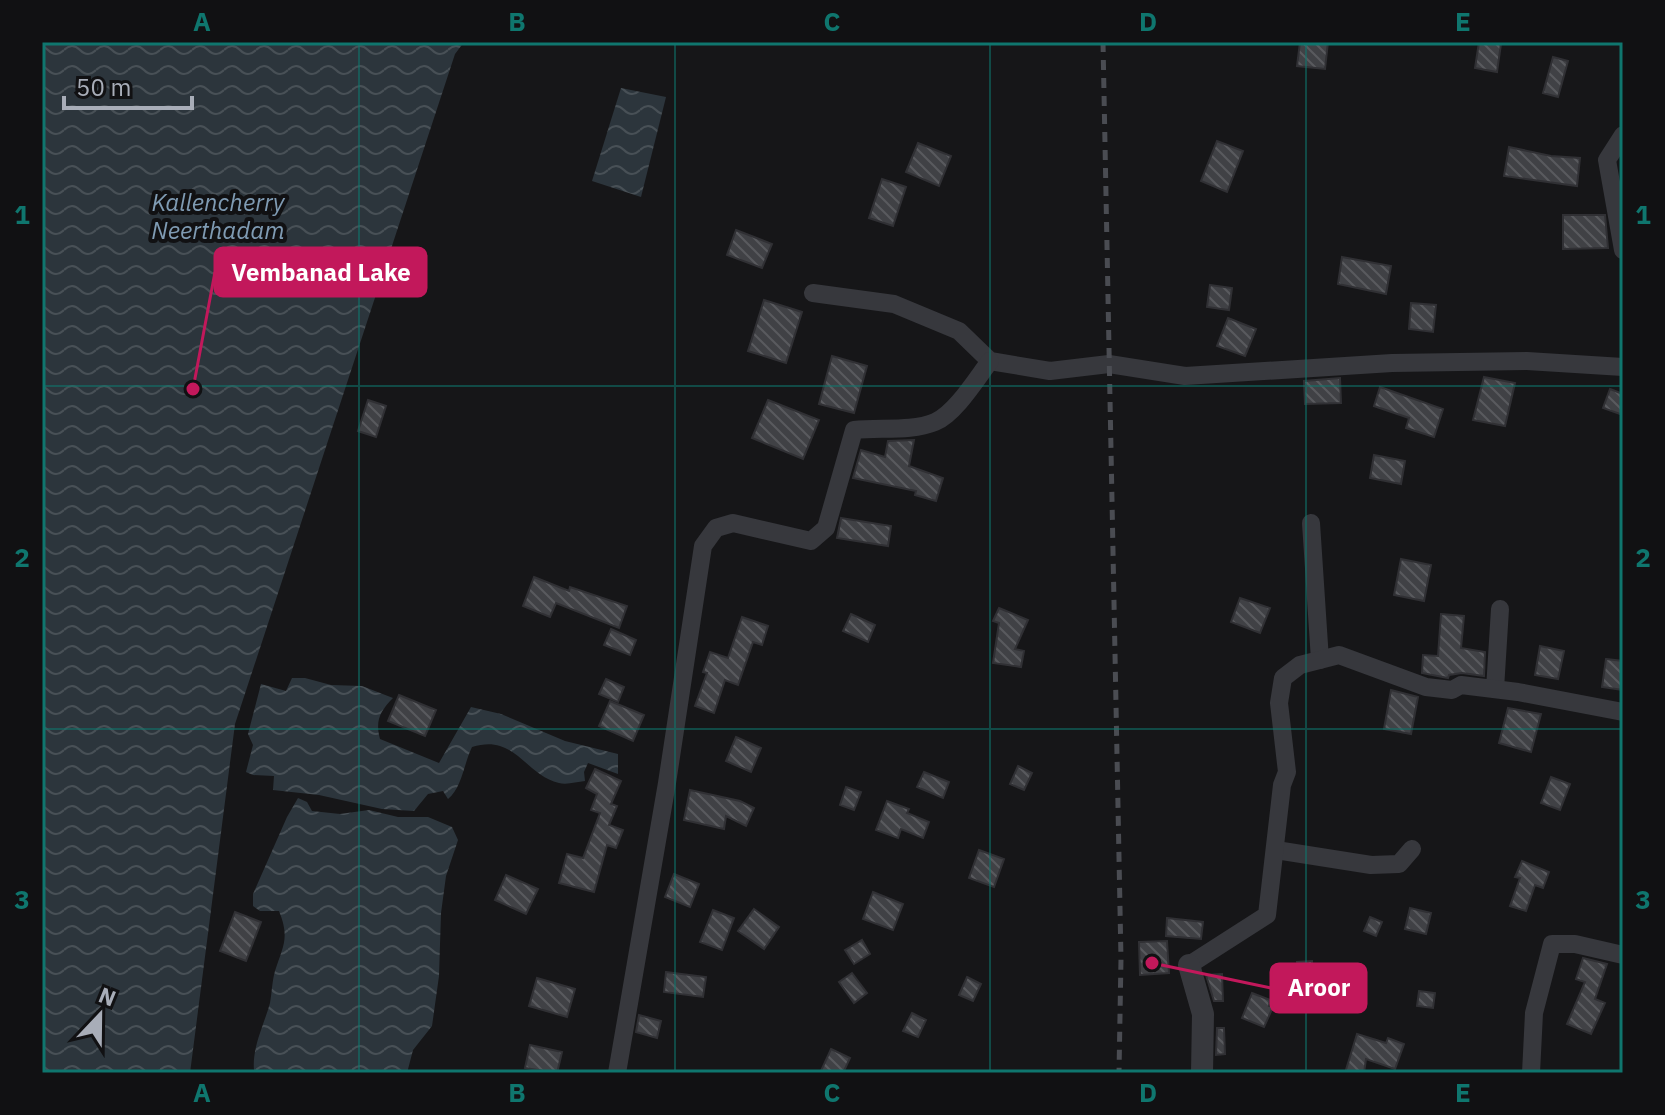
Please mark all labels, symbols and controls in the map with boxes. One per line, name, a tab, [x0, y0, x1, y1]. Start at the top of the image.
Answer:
text: A	[193, 4, 211, 38]
text: B	[508, 4, 526, 38]
text: C	[824, 4, 841, 38]
text: D	[1139, 4, 1157, 38]
text: E	[1455, 4, 1471, 38]
scale bar	[64, 60, 192, 110]
text: 50 m	[76, 71, 131, 103]
water label: Kallencherry Neerthadam	[151, 186, 286, 246]
text: 1	[14, 197, 30, 231]
text: 1	[1635, 197, 1651, 231]
callout: Vembanad Lake	[215, 248, 426, 296]
text: Vembanad Lake	[231, 256, 411, 288]
text: 2	[14, 540, 30, 574]
text: 2	[1635, 540, 1651, 574]
text: 3	[14, 882, 30, 916]
text: 3	[1635, 882, 1651, 916]
callout: Aroor	[1271, 964, 1366, 1012]
text: Aroor	[1288, 971, 1351, 1003]
north arrow	[60, 975, 140, 1055]
text: N	[95, 980, 120, 1012]
text: A	[193, 1075, 211, 1109]
text: B	[508, 1075, 526, 1109]
text: C	[824, 1075, 841, 1109]
text: D	[1139, 1075, 1157, 1109]
text: E	[1455, 1075, 1471, 1109]

